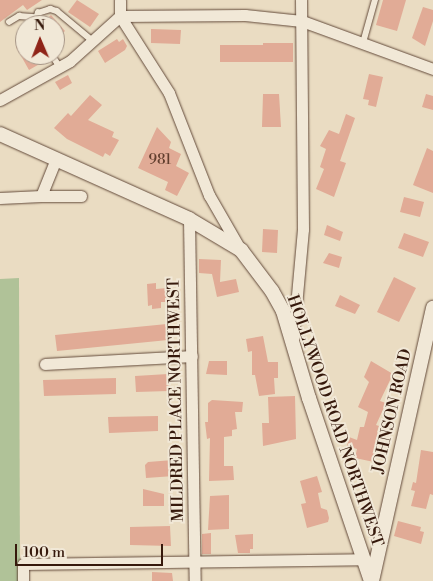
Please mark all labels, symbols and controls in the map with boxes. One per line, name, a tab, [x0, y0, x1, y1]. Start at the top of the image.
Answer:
north arrow	[15, 15, 65, 65]
text: N	[34, 17, 45, 35]
house number: 981	[149, 152, 171, 168]
street label: MILDRED PLACE NORTHWEST	[164, 278, 188, 522]
street label: HOLLYWOOD ROAD NORTHWEST	[283, 292, 387, 550]
street label: JOHNSON ROAD	[368, 347, 416, 475]
scale bar	[18, 534, 165, 566]
text: 100 m	[23, 543, 65, 562]

